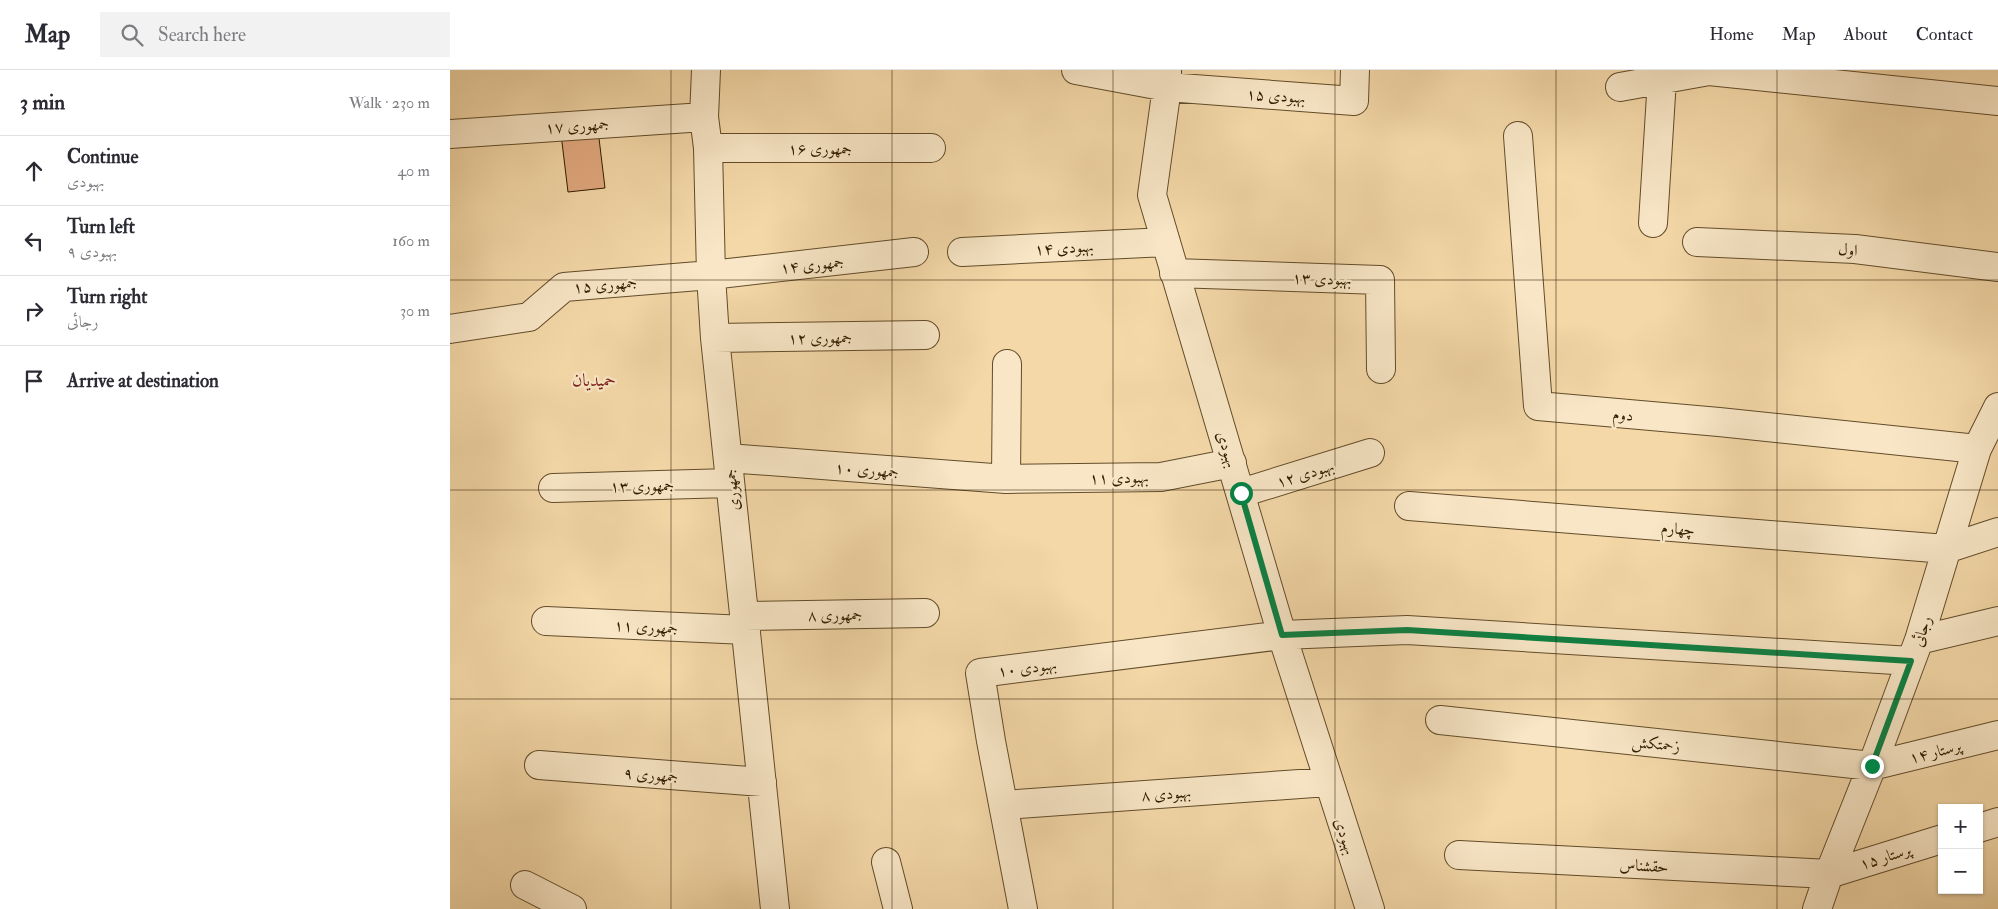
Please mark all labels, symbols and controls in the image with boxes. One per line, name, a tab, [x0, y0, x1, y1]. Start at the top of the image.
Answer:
search box	[100, 12, 450, 57]
text: Map	[25, 19, 70, 50]
icon: search	[118, 21, 146, 49]
text: Search here	[158, 23, 246, 47]
text: Home	[1709, 23, 1754, 46]
text: Map	[1782, 23, 1816, 46]
text: About	[1844, 23, 1888, 46]
text: Contact	[1916, 23, 1973, 46]
street label: بهبودی ۱۵	[1246, 84, 1306, 108]
text: 3 min	[20, 89, 65, 116]
text: Walk · 230 m	[349, 93, 430, 113]
street label: جمهوری ۱۷	[544, 114, 610, 138]
street label: جمهوری ۱۶	[788, 139, 852, 159]
text: Continue	[67, 145, 138, 169]
icon: ahead	[20, 157, 48, 185]
text: 40 m	[397, 161, 430, 181]
text: بهبودی	[67, 172, 104, 192]
text: Turn left	[67, 215, 135, 239]
icon: left	[20, 227, 48, 255]
text: 160 m	[392, 231, 430, 251]
street label: بهبودی ۱۴	[1034, 236, 1094, 260]
street label: اول	[1837, 239, 1858, 261]
text: بهبودی ۹	[67, 242, 117, 262]
street label: جمهوری ۱۴	[779, 252, 845, 278]
street label: بهبودی ۱۳	[1292, 268, 1352, 290]
street label: جمهوری ۱۵	[572, 272, 638, 298]
text: Turn right	[67, 285, 147, 309]
icon: right	[20, 297, 48, 325]
text: 30 m	[400, 301, 430, 321]
text: رجائی	[67, 312, 99, 332]
street label: جمهوری ۱۲	[788, 327, 852, 349]
icon: arrive	[20, 367, 48, 395]
text: Arrive at destination	[67, 369, 219, 393]
district label: حمیدیان	[572, 369, 616, 392]
street label: دوم	[1611, 404, 1634, 430]
street label: بهبودی	[1212, 429, 1242, 470]
street label: بهبودی ۱۲	[1274, 456, 1337, 492]
street label: جمهوری ۱۰	[834, 458, 900, 482]
street label: بهبودی ۱۱	[1089, 467, 1149, 489]
street label: جمهوری	[720, 468, 744, 512]
street label: جمهوری ۱۳	[610, 475, 674, 497]
route start	[1230, 482, 1253, 505]
street label: چهارم	[1660, 518, 1696, 544]
street label: جمهوری ۸	[807, 605, 863, 625]
street label: رجائی	[1908, 613, 1936, 649]
street label: جمهوری ۱۱	[613, 615, 679, 639]
street label: بهبودی ۱۰	[996, 654, 1058, 682]
street label: زحمتکش	[1631, 732, 1681, 756]
street label: پرستار ۱۴	[1907, 735, 1965, 768]
route end	[1861, 755, 1884, 778]
street label: جمهوری ۹	[623, 763, 679, 787]
street label: بهبودی ۸	[1140, 782, 1192, 806]
map controls	[1938, 804, 1983, 894]
button: +	[1938, 804, 1983, 849]
street label: بهبودی	[1330, 815, 1360, 857]
street label: پرستار ۱۵	[1857, 839, 1916, 874]
button: −	[1938, 849, 1983, 894]
street label: حقشناس	[1619, 855, 1669, 877]

